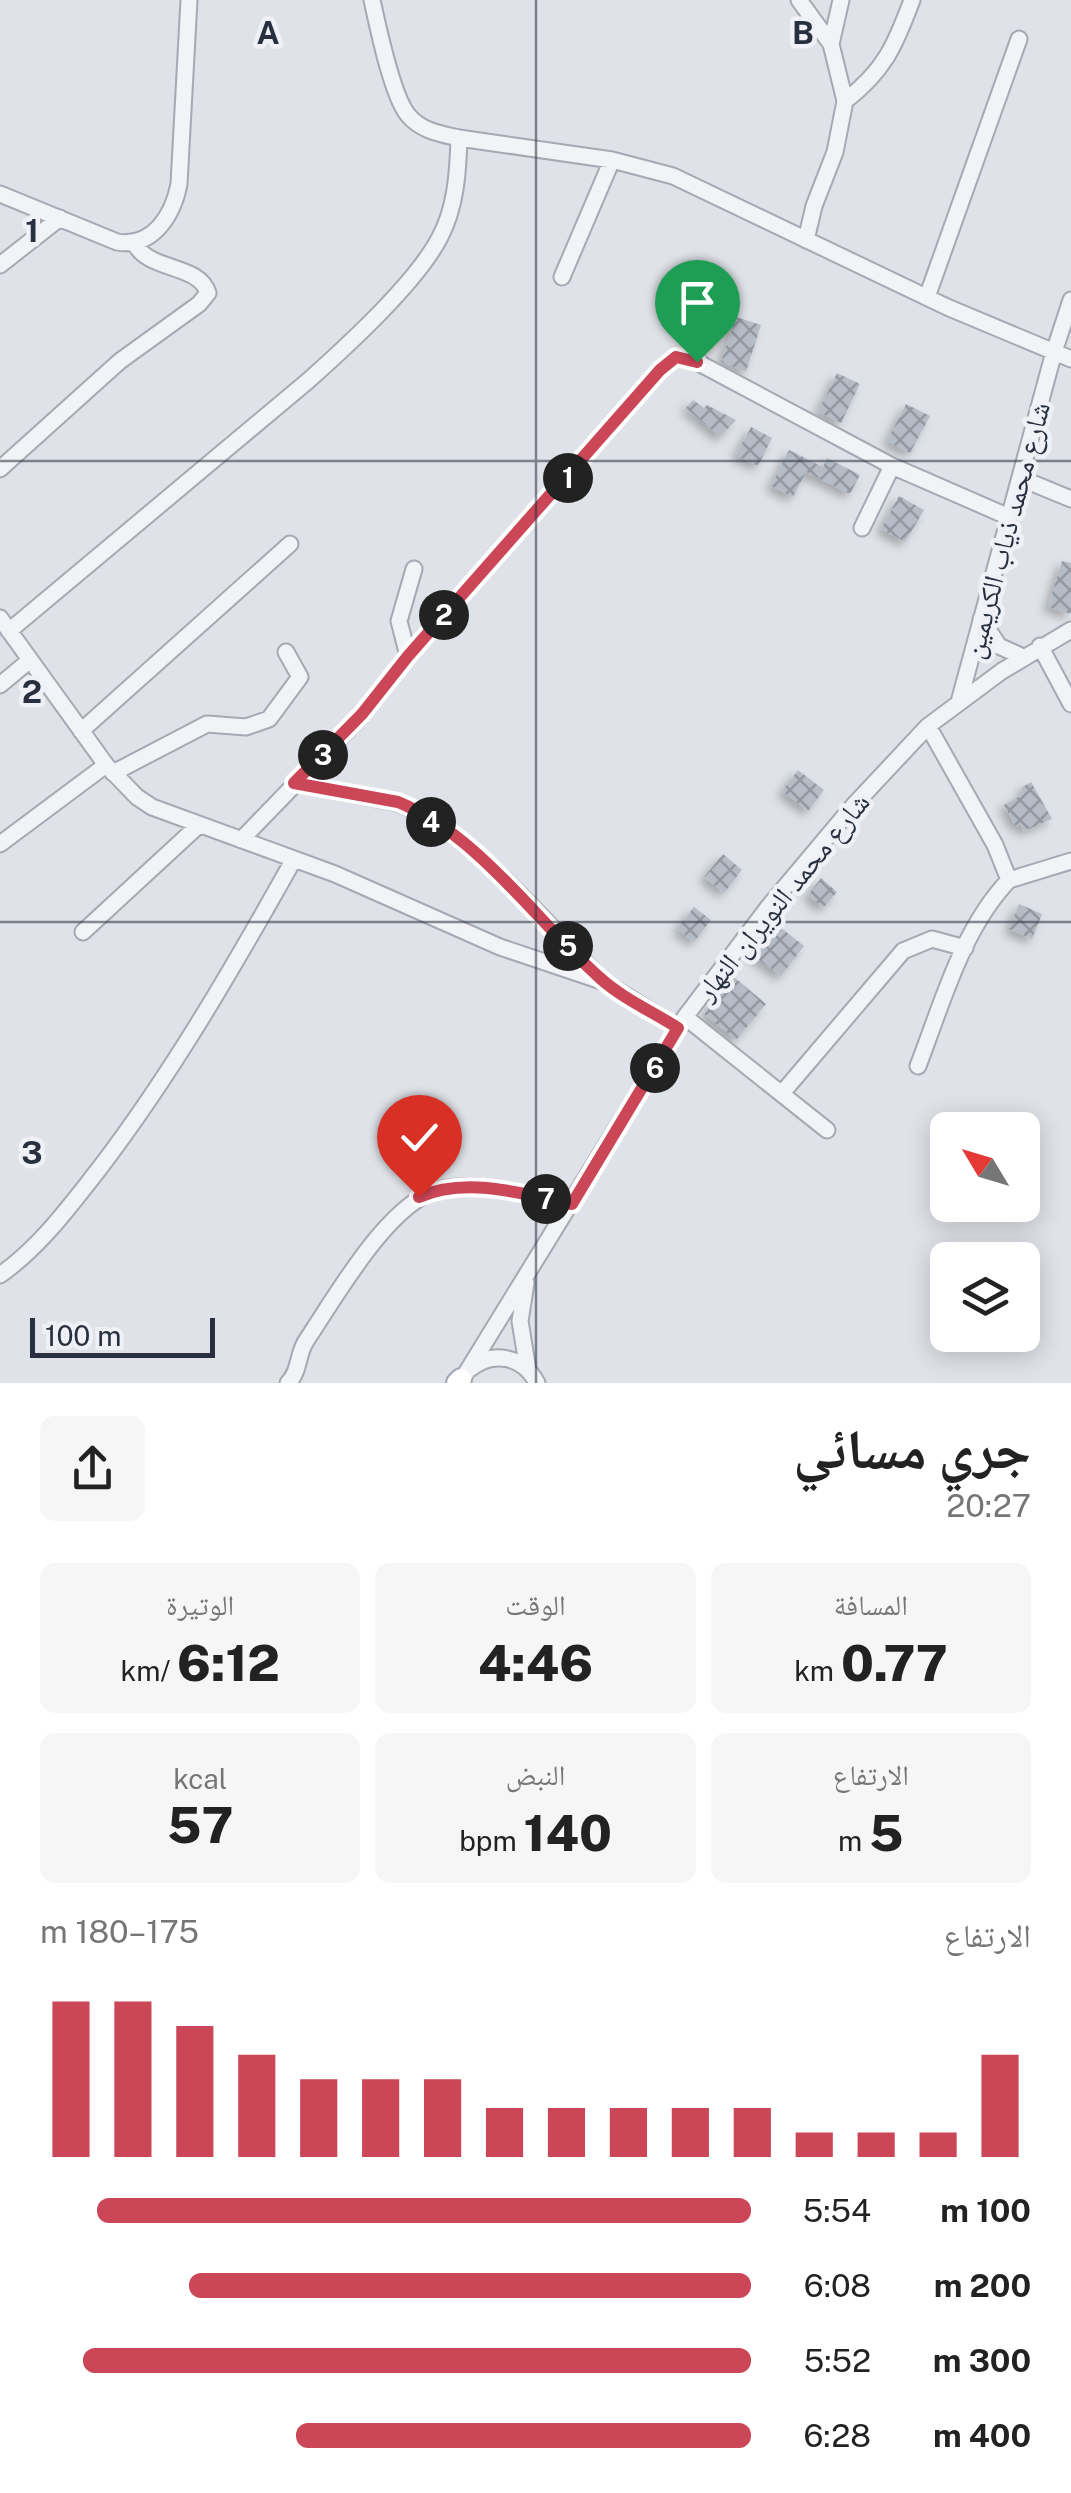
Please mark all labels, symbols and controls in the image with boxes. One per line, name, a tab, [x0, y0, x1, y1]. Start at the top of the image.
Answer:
text: A	[256, 14, 280, 51]
text: B	[792, 14, 814, 51]
text: 1	[25, 212, 39, 249]
pin	[655, 260, 740, 363]
icon: arrive	[670, 275, 725, 330]
street label: شارع محمد ذياب الكريمين	[956, 398, 1058, 662]
pin: 1	[543, 453, 593, 503]
text: 1	[562, 461, 574, 494]
pin: 2	[419, 590, 469, 640]
text: 2	[435, 598, 453, 631]
text: 2	[22, 673, 42, 710]
pin: 3	[298, 730, 348, 780]
text: 3	[314, 738, 332, 771]
street label: شارع محمد النويران النهار	[688, 786, 877, 1008]
pin: 4	[406, 797, 456, 847]
text: 4	[422, 805, 440, 838]
pin: 5	[543, 921, 593, 971]
text: 5	[559, 929, 577, 962]
pin: 6	[630, 1043, 680, 1093]
text: 6	[646, 1051, 664, 1084]
pin	[377, 1095, 462, 1198]
icon: check	[392, 1110, 447, 1165]
north arrow	[930, 1112, 1040, 1222]
map controls	[930, 1112, 1040, 1352]
text: 3	[21, 1134, 43, 1171]
pin: 7	[521, 1174, 571, 1224]
text: 7	[537, 1182, 555, 1215]
button: layers	[930, 1242, 1040, 1352]
scale bar	[30, 1313, 215, 1358]
text: 100 m	[45, 1319, 122, 1352]
button: share	[40, 1416, 145, 1521]
text: جري مسائي	[793, 1417, 1031, 1481]
text: 20:27	[946, 1487, 1031, 1524]
text: الوتيرة	[166, 1588, 234, 1621]
text: الوقت	[505, 1588, 566, 1621]
text: المسافة	[834, 1588, 908, 1621]
text: 6:12	[177, 1633, 280, 1692]
text: 4:46	[478, 1633, 593, 1692]
text: 0.77	[841, 1633, 948, 1692]
text: /km	[120, 1654, 177, 1687]
text: km	[794, 1654, 841, 1687]
text: النبض	[506, 1758, 565, 1791]
text: الارتفاع	[833, 1758, 909, 1791]
text: kcal	[173, 1762, 227, 1795]
text: 57	[167, 1795, 233, 1854]
text: 140	[524, 1803, 612, 1862]
text: 5	[869, 1803, 904, 1862]
text: bpm	[459, 1824, 524, 1857]
text: m	[838, 1824, 869, 1857]
text: 175–180 m	[40, 1913, 199, 1950]
text: الارتفاع	[944, 1917, 1031, 1954]
text: 5:54	[803, 2192, 871, 2229]
text: 100 m	[940, 2192, 1031, 2229]
text: 6:08	[804, 2267, 871, 2304]
text: 200 m	[934, 2267, 1031, 2304]
text: 5:52	[804, 2342, 871, 2379]
text: 300 m	[933, 2342, 1031, 2379]
text: 6:28	[803, 2417, 871, 2454]
text: 400 m	[933, 2417, 1031, 2454]

